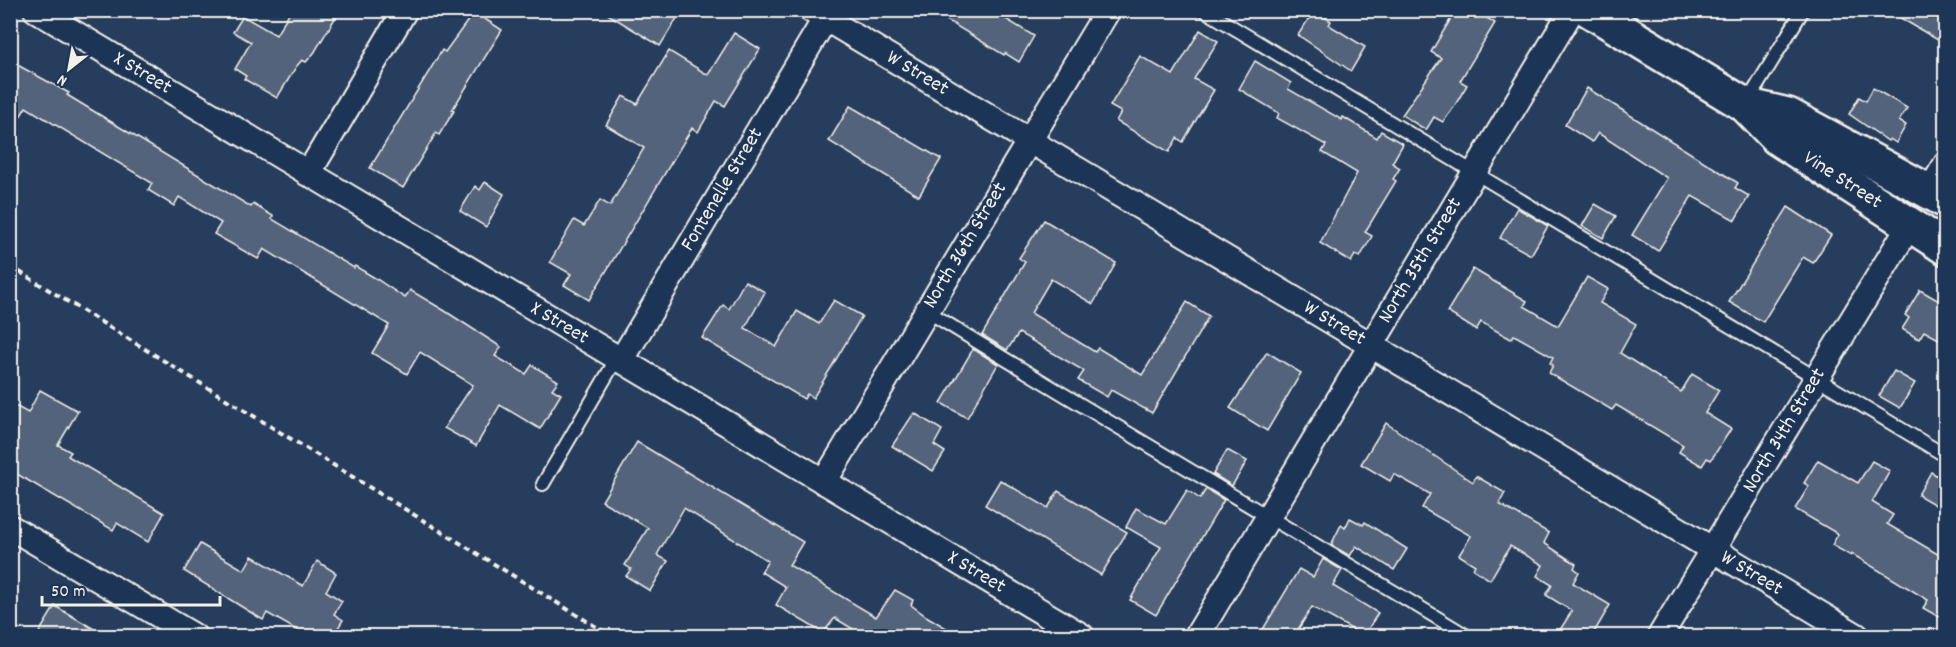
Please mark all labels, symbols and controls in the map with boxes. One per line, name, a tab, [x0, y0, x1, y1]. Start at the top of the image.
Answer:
north arrow	[39, 39, 99, 99]
street label: W Street	[880, 44, 954, 104]
street label: X Street	[107, 45, 177, 103]
text: N	[53, 68, 72, 92]
street label: Fontenelle Street	[674, 122, 772, 257]
street label: Vine Street	[1797, 144, 1888, 218]
street label: North 36th Street	[916, 177, 1016, 315]
street label: North 35th Street	[1372, 192, 1471, 330]
street label: W Street	[1297, 294, 1371, 354]
street label: X Street	[524, 295, 594, 353]
street label: North 34th Street	[1736, 363, 1834, 499]
street label: X Street	[941, 544, 1011, 602]
street label: W Street	[1714, 544, 1788, 604]
scale bar	[42, 569, 220, 607]
text: 50 m	[51, 580, 86, 605]

